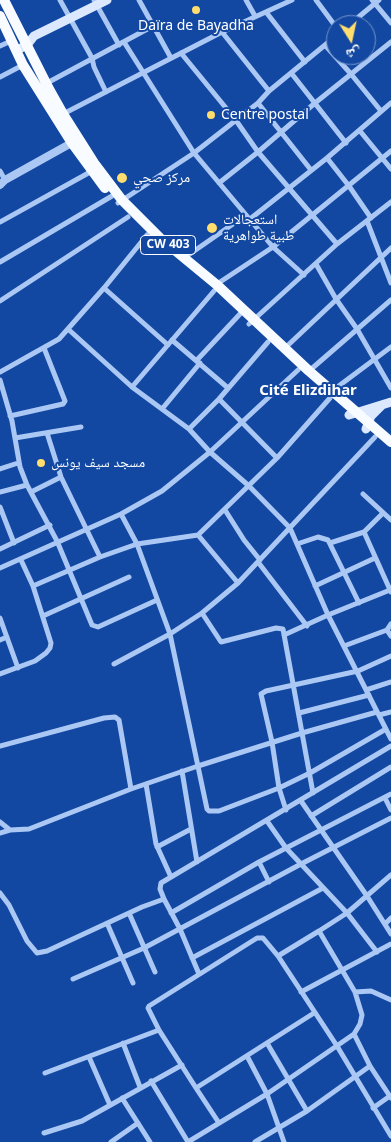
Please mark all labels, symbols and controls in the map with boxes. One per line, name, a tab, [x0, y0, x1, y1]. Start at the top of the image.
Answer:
marker: Daïra de Bayadha	[190, 4, 202, 16]
north arrow	[326, 15, 376, 65]
place label: Daïra de Bayadha	[138, 18, 254, 34]
text: ش	[345, 44, 362, 65]
place label: Centre postal	[221, 107, 309, 123]
marker: Centre postal	[205, 109, 217, 121]
place label: مركز صحي	[133, 170, 190, 186]
marker: مركز صحي	[115, 171, 129, 185]
place label: استعجالات طبية طواهرية	[223, 212, 294, 244]
marker: استعجالات طبية طواهرية	[205, 221, 219, 235]
road number: CW 403	[140, 236, 196, 254]
district label: Cité Elizdihar	[259, 382, 357, 400]
place label: مسجد سيف يونس	[51, 455, 145, 471]
marker: مسجد سيف يونس	[35, 457, 47, 469]

